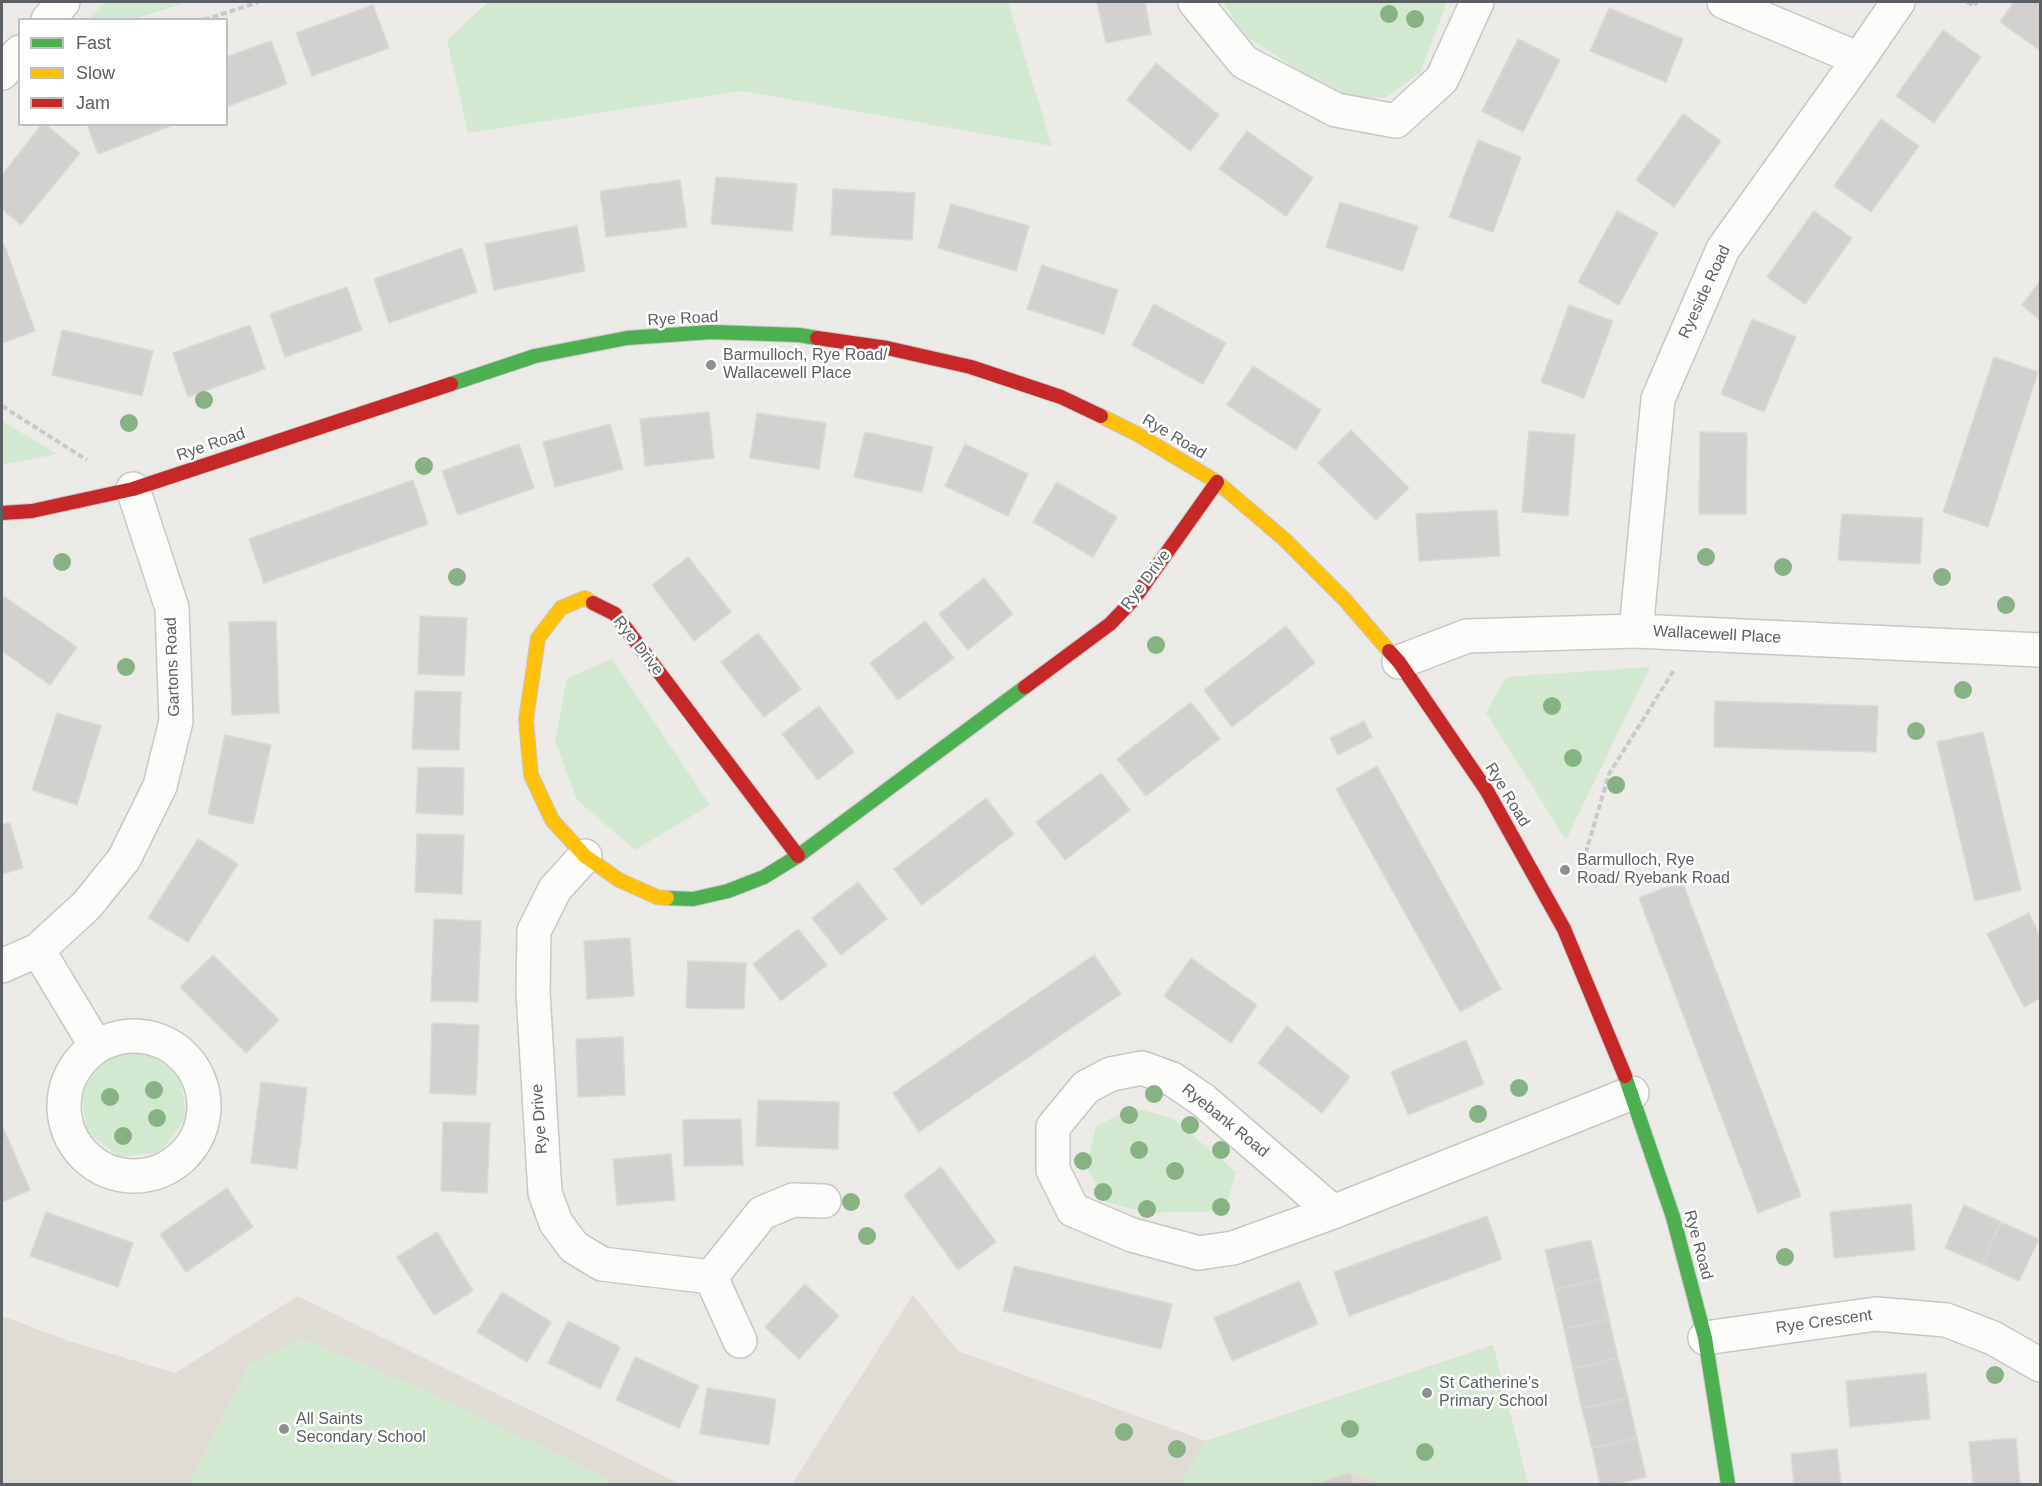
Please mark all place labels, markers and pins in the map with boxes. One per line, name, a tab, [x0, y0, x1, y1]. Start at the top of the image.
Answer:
place label: Barmulloch, Rye Road/ Wallacewell Place	[723, 346, 888, 384]
marker: Barmulloch, Rye Road/ Wallacewell Place	[704, 358, 718, 372]
place label: Barmulloch, Rye Road/ Ryebank Road	[1577, 851, 1730, 889]
marker: Barmulloch, Rye Road/ Ryebank Road	[1558, 863, 1572, 877]
place label: St Catherine's Primary School	[1439, 1374, 1547, 1412]
marker: St Catherine's Primary School	[1420, 1386, 1434, 1400]
place label: All Saints Secondary School	[296, 1410, 426, 1448]
marker: All Saints Secondary School	[277, 1422, 291, 1436]

